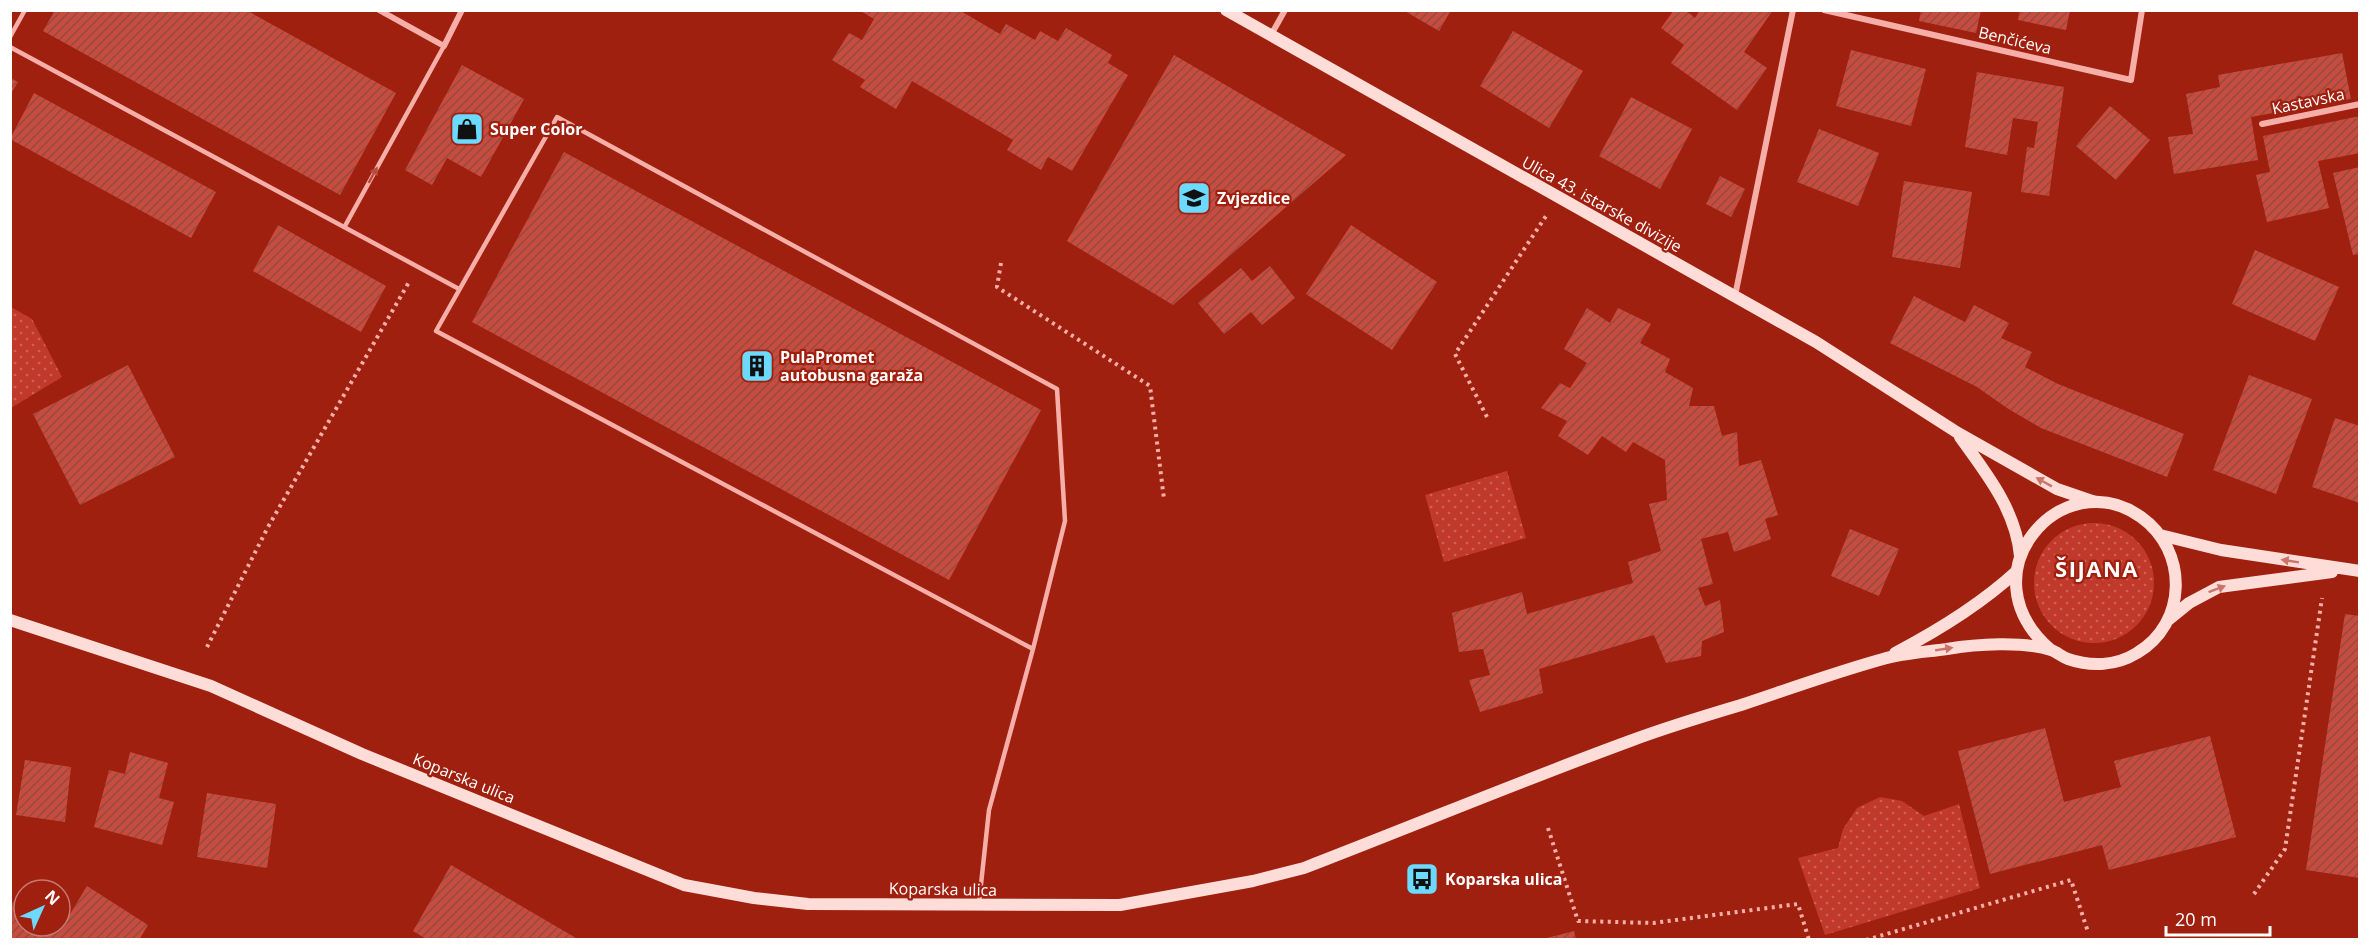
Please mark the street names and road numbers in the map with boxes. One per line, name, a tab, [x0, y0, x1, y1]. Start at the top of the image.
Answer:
street label: Benčićeva	[1976, 21, 2054, 59]
street label: Kastavska	[2270, 83, 2346, 119]
street label: Ulica 43. istarske divizije	[1518, 151, 1686, 257]
street label: Koparska ulica	[410, 748, 518, 808]
street label: Koparska ulica	[889, 877, 997, 901]

